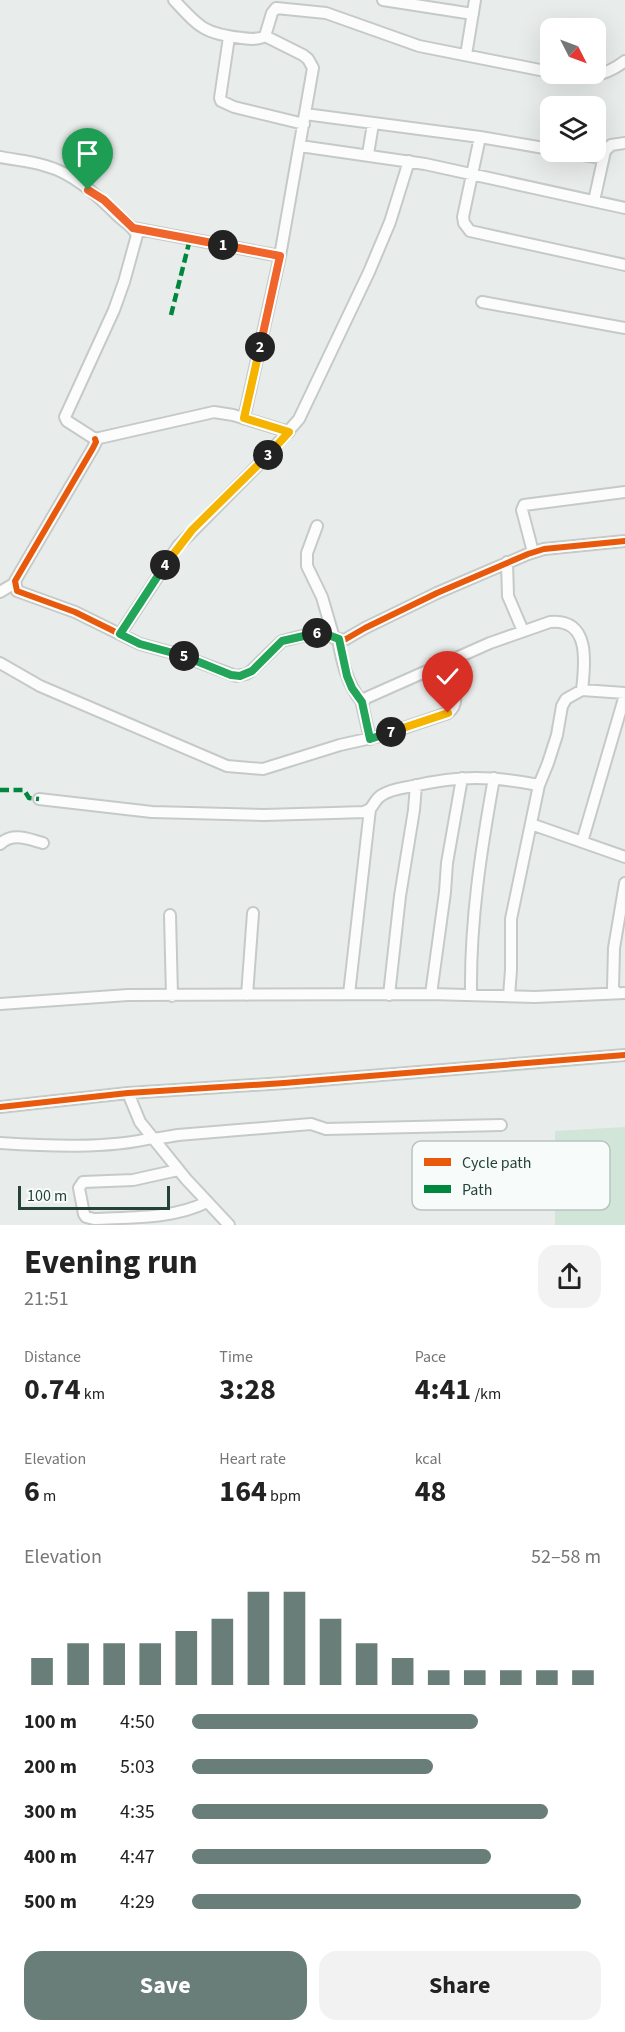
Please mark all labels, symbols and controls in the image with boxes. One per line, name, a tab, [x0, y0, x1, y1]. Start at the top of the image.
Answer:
north arrow	[540, 18, 606, 84]
map controls	[540, 18, 606, 162]
button: layers	[540, 96, 606, 162]
pin	[62, 128, 113, 190]
icon: arrive	[71, 137, 104, 170]
pin: 1	[208, 230, 238, 260]
text: 1	[219, 234, 227, 256]
pin: 2	[245, 332, 275, 362]
text: 2	[256, 336, 264, 358]
pin: 3	[253, 440, 283, 470]
text: 3	[264, 444, 272, 466]
pin: 4	[150, 550, 180, 580]
text: 4	[161, 554, 169, 576]
pin: 6	[302, 618, 332, 648]
text: 6	[313, 622, 321, 644]
pin: 5	[169, 641, 199, 671]
text: 5	[180, 645, 188, 667]
pin	[422, 651, 473, 713]
icon: check	[431, 660, 464, 693]
pin: 7	[376, 717, 406, 747]
text: 7	[387, 721, 395, 743]
legend	[412, 1141, 610, 1210]
text: Cycle path	[462, 1152, 531, 1174]
text: Path	[462, 1179, 492, 1201]
scale bar	[18, 1183, 170, 1210]
text: 100 m	[27, 1185, 67, 1207]
text: Evening run	[24, 1239, 198, 1286]
button: share	[538, 1245, 601, 1308]
text: 21:51	[24, 1285, 69, 1313]
text: Distance	[24, 1346, 81, 1368]
text: Time	[219, 1346, 253, 1368]
text: Pace	[415, 1346, 446, 1368]
text: 0.74	[24, 1368, 81, 1411]
text: 3:28	[219, 1368, 276, 1411]
text: 4:41	[415, 1368, 471, 1411]
text: km	[81, 1383, 105, 1405]
text: /km	[471, 1383, 501, 1405]
text: Elevation	[24, 1448, 86, 1470]
text: Heart rate	[219, 1448, 286, 1470]
text: kcal	[415, 1448, 442, 1470]
text: 6	[24, 1470, 40, 1513]
text: 164	[219, 1470, 267, 1513]
text: 48	[415, 1470, 446, 1513]
text: m	[40, 1485, 56, 1507]
text: bpm	[267, 1485, 301, 1507]
text: Elevation	[24, 1543, 102, 1571]
text: 52–58 m	[531, 1543, 601, 1571]
text: 100 m	[24, 1708, 77, 1736]
text: 4:50	[120, 1708, 155, 1736]
text: 200 m	[24, 1753, 77, 1781]
text: 5:03	[120, 1753, 155, 1781]
text: 300 m	[24, 1798, 77, 1826]
text: 4:35	[120, 1798, 155, 1826]
text: 400 m	[24, 1843, 77, 1871]
text: 4:47	[120, 1843, 155, 1871]
text: 500 m	[24, 1888, 77, 1916]
text: 4:29	[120, 1888, 155, 1916]
button: Save	[24, 1951, 307, 2020]
button: Share	[319, 1951, 601, 2020]

